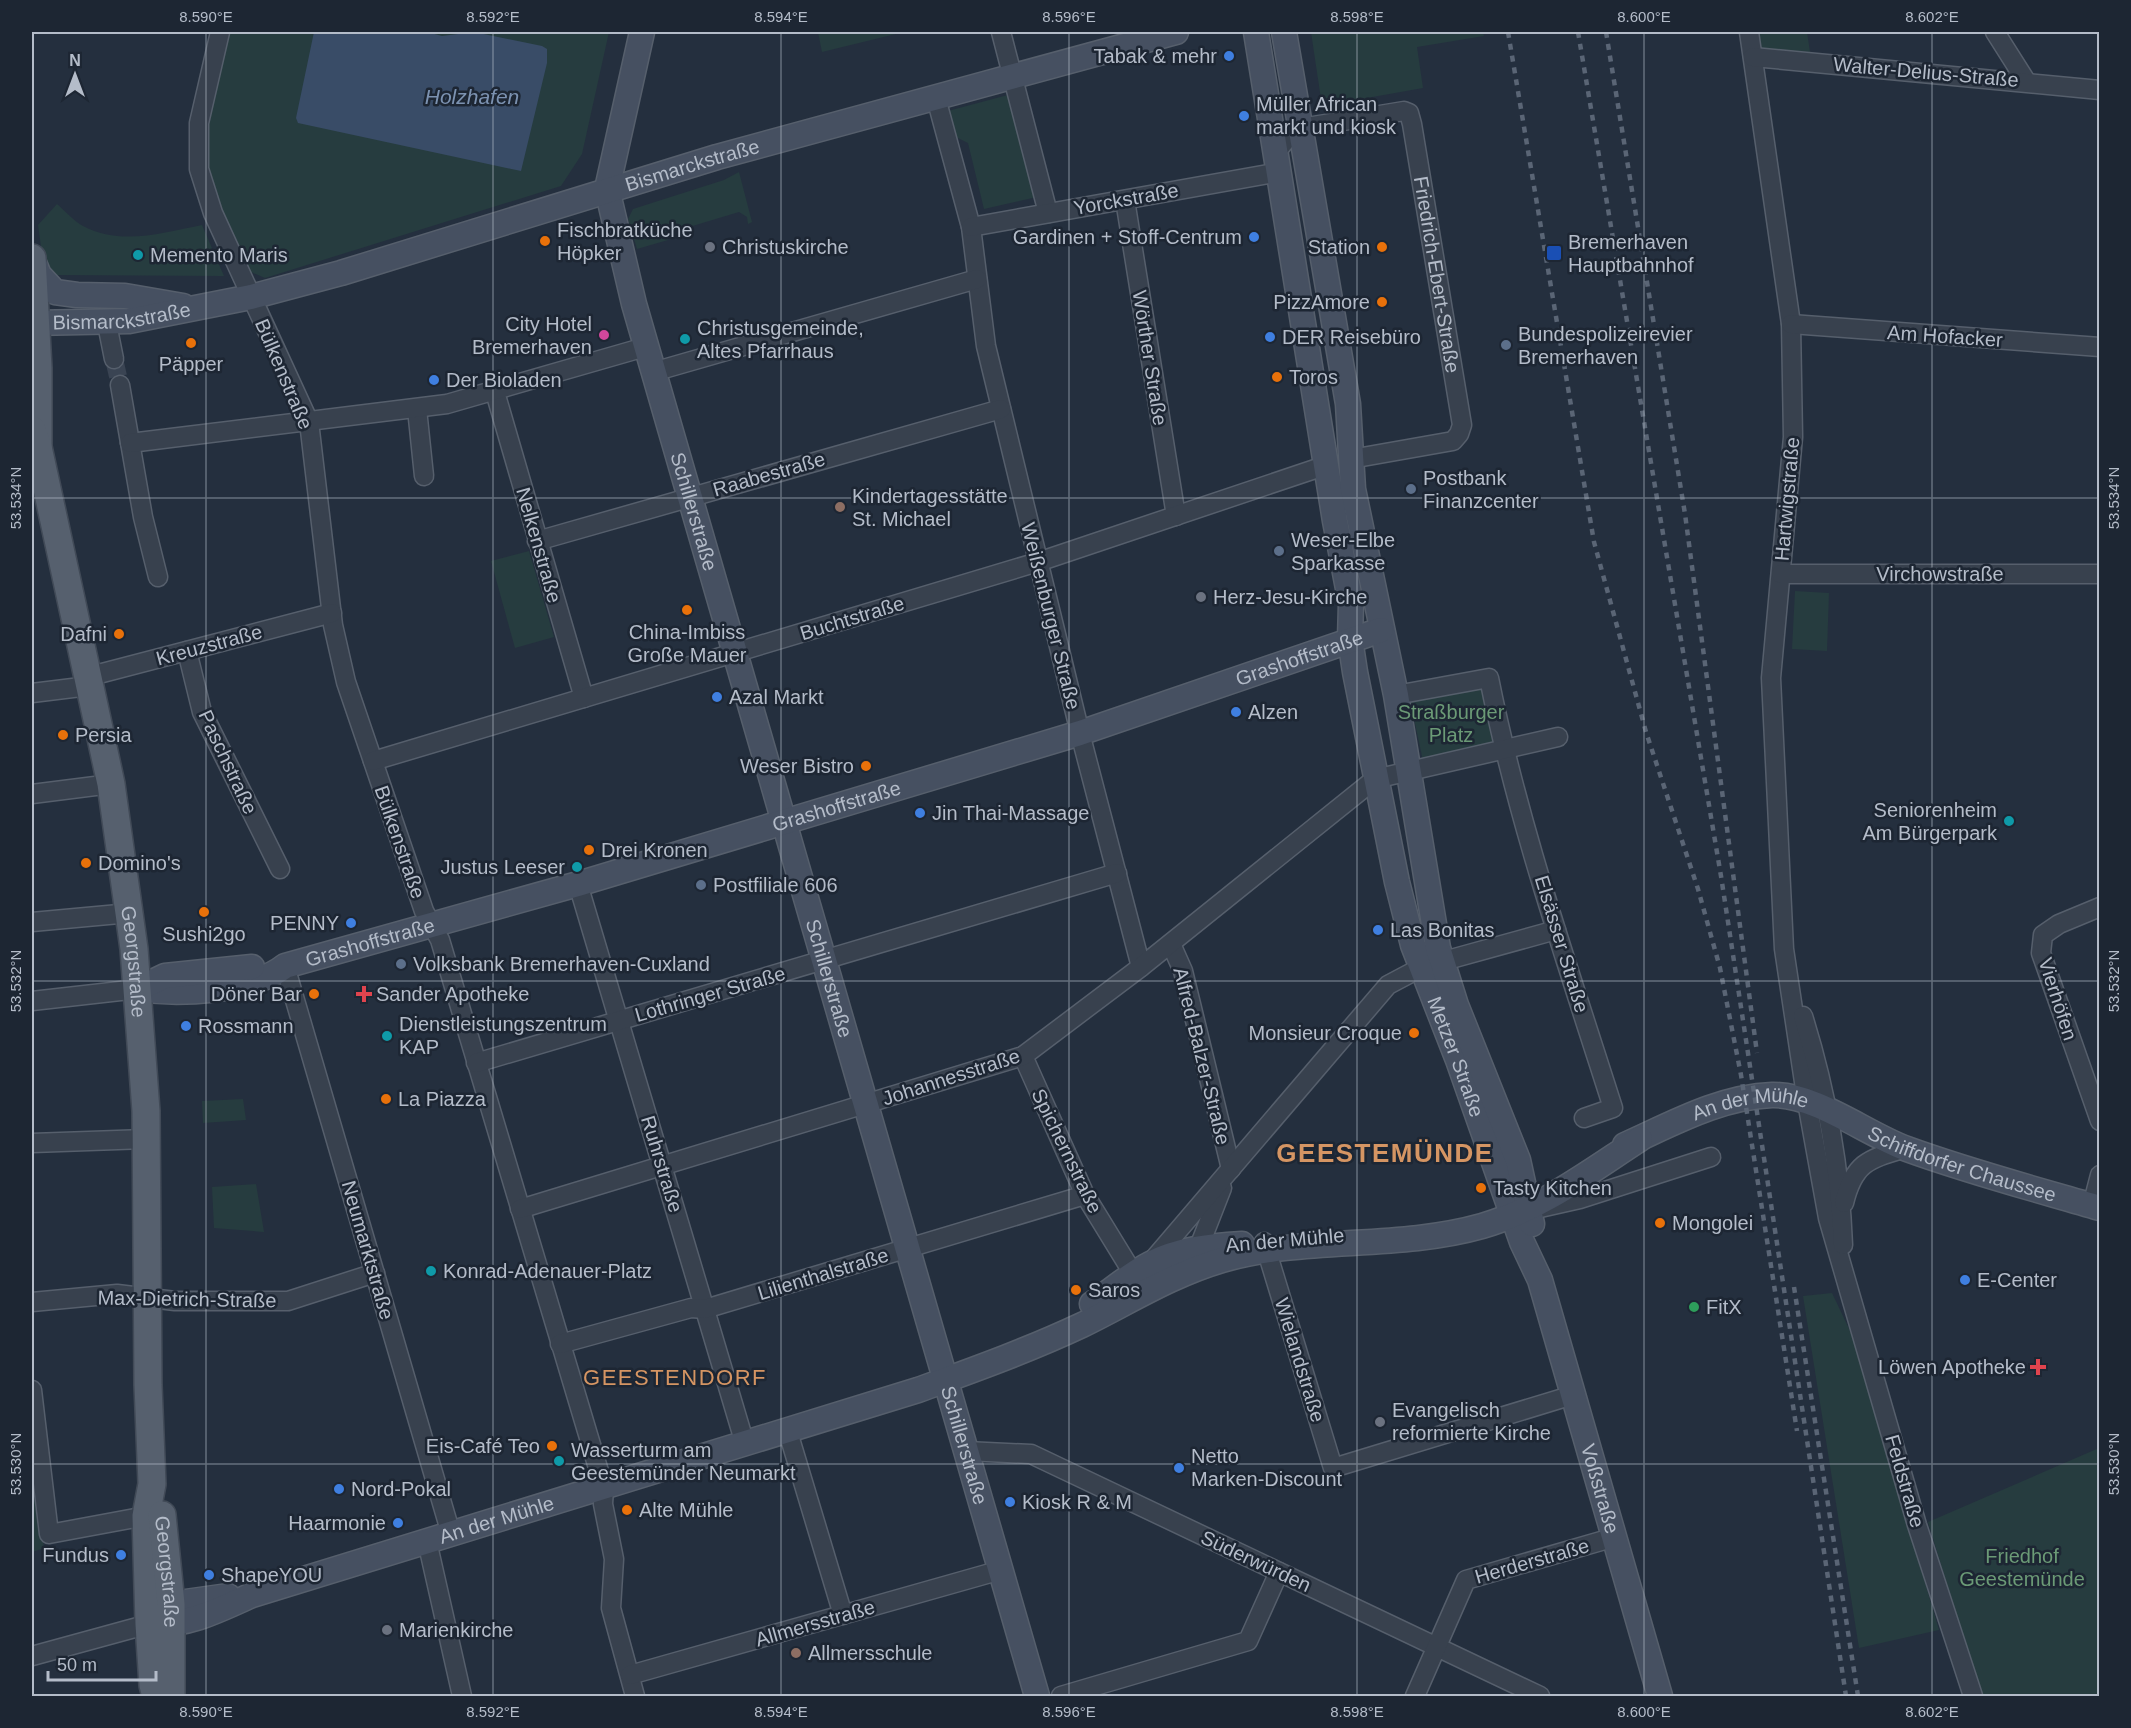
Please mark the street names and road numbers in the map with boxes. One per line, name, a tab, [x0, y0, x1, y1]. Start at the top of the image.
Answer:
street label: Walter-Delius-Straße	[1832, 53, 2020, 91]
street label: Bismarckstraße	[623, 135, 762, 196]
street label: Friedrich-Ebert-Straße	[1410, 175, 1464, 375]
street label: Yorckstraße	[1072, 179, 1180, 219]
street label: Wörther Straße	[1128, 289, 1172, 427]
street label: Bismarckstraße	[52, 298, 192, 334]
street label: Bülkenstraße	[251, 315, 317, 433]
street label: Am Hofacker	[1887, 321, 2004, 351]
street label: Hartwigstraße	[1771, 436, 1803, 562]
street label: Raabestraße	[710, 447, 828, 501]
street label: Schillerstraße	[666, 450, 722, 573]
street label: Nelkenstraße	[512, 485, 566, 605]
street label: Weißenburger Straße	[1017, 520, 1085, 712]
street label: Virchowstraße	[1876, 563, 2004, 585]
street label: Buchtstraße	[797, 592, 907, 644]
street label: Kreuzstraße	[154, 620, 264, 670]
street label: Grashoffstraße	[1233, 626, 1366, 690]
street label: Paschstraße	[194, 706, 262, 818]
street label: Grashoffstraße	[770, 777, 903, 836]
street label: Bülkenstraße	[370, 783, 430, 901]
street label: Elsässer Straße	[1531, 873, 1593, 1015]
street label: Georgstraße	[117, 904, 150, 1018]
street label: Grashoffstraße	[303, 914, 437, 971]
street label: Schillerstraße	[802, 917, 857, 1040]
street label: Vierhöfen	[2034, 955, 2082, 1043]
street label: Lothringer Straße	[632, 962, 788, 1026]
street label: Alfred-Balzer-Straße	[1169, 965, 1235, 1147]
street label: Metzer Straße	[1423, 993, 1488, 1120]
street label: Johannesstraße	[879, 1044, 1023, 1110]
street label: An der Mühle	[1689, 1084, 1812, 1124]
street label: Spichernstraße	[1027, 1085, 1107, 1217]
street label: Ruhrstraße	[637, 1113, 687, 1215]
street label: Schiffdorfer Chaussee	[1864, 1121, 2059, 1206]
street label: Neumarktstraße	[338, 1178, 398, 1322]
street label: An der Mühle	[1225, 1224, 1345, 1256]
street label: Lilienthalstraße	[755, 1244, 891, 1304]
street label: Max-Dietrich-Straße	[97, 1286, 277, 1312]
street label: Wielandstraße	[1271, 1295, 1329, 1425]
street label: Schillerstraße	[937, 1383, 992, 1507]
street label: Feldstraße	[1881, 1432, 1929, 1530]
street label: Voßstraße	[1577, 1441, 1624, 1536]
street label: An der Mühle	[436, 1492, 557, 1548]
street label: Georgstraße	[151, 1515, 182, 1628]
street label: Süderwürden	[1197, 1526, 1315, 1596]
street label: Herderstraße	[1472, 1534, 1592, 1588]
street label: Allmersstraße	[753, 1595, 877, 1651]

